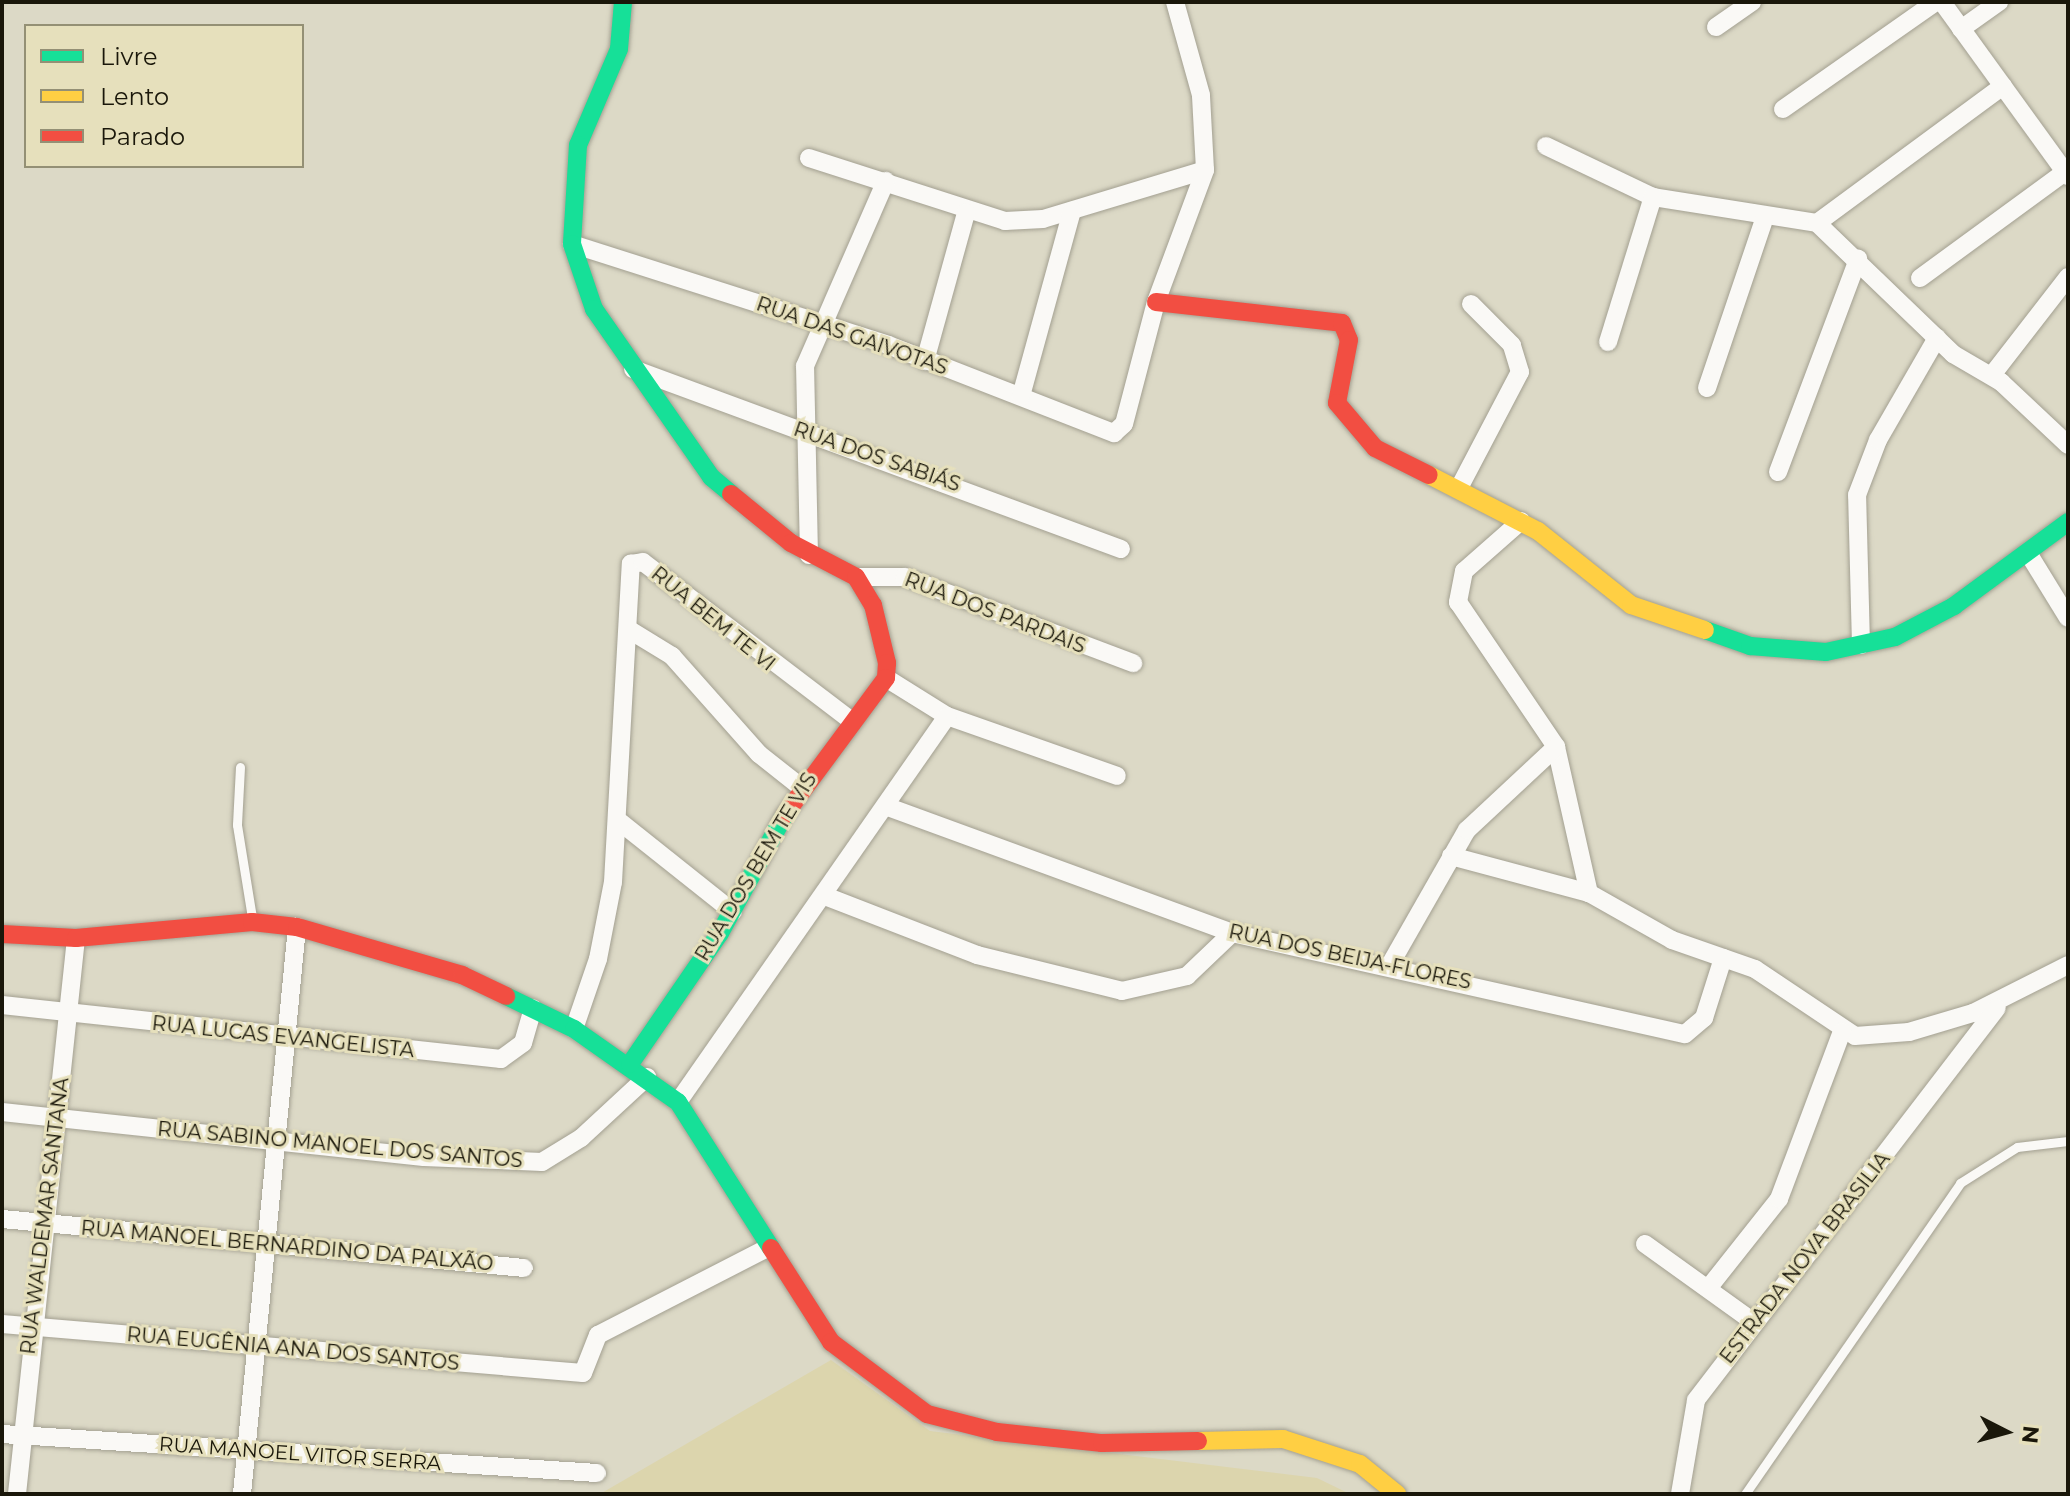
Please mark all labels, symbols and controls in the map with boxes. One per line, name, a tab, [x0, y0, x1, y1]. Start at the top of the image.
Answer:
legend	[24, 24, 304, 168]
text: Livre	[100, 42, 157, 71]
text: Lento	[100, 82, 169, 111]
text: Parado	[100, 122, 185, 151]
street label: RUA DAS GAIVOTAS	[753, 292, 951, 380]
street label: RUA DOS SABIÁS	[790, 417, 964, 497]
street label: RUA BEM TE VI	[646, 562, 780, 676]
street label: RUA DOS PARDAIS	[901, 567, 1089, 659]
street label: RUA DOS BEM TE VIS	[690, 769, 822, 965]
street label: RUA DOS BEIJA-FLORES	[1227, 920, 1473, 994]
street label: RUA LUCAS EVANGELISTA	[151, 1011, 415, 1063]
street label: RUA WALDEMAR SANTANA	[16, 1076, 74, 1356]
street label: RUA SABINO MANOEL DOS SANTOS	[156, 1117, 524, 1173]
street label: ESTRADA NOVA BRASILIA	[1715, 1148, 1895, 1368]
street label: RUA MANOEL BERNARDINO DA PALXÃO	[80, 1216, 494, 1276]
street label: RUA EUGÊNIA ANA DOS SANTOS	[126, 1322, 460, 1376]
north arrow	[1966, 1392, 2046, 1472]
text: N	[2016, 1424, 2045, 1445]
street label: RUA MANOEL VITOR SERRA	[158, 1432, 442, 1476]

